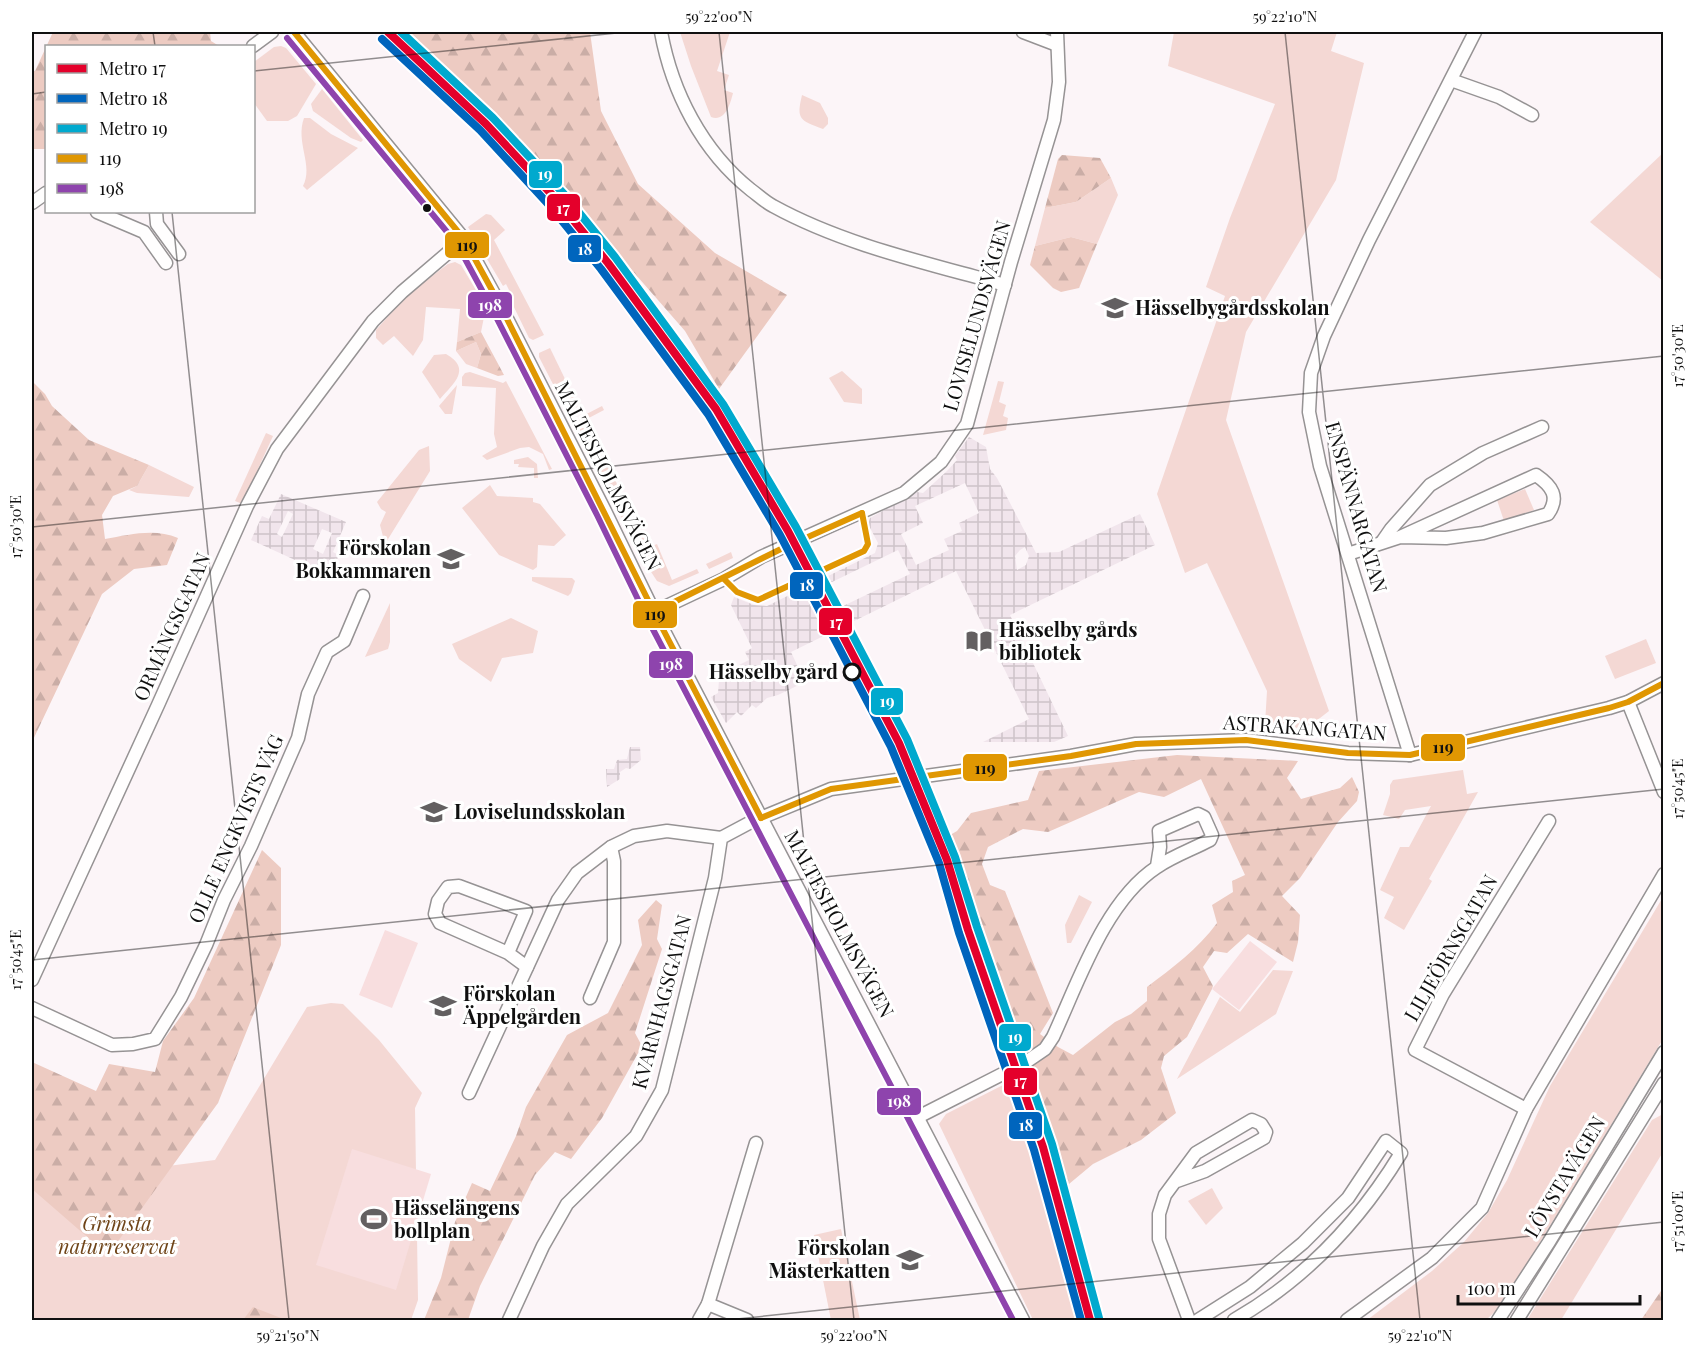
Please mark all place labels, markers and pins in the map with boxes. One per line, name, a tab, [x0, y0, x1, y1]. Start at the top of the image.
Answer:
unlabelled marker	[421, 202, 433, 214]
school or university icon: Hässelbygårdsskolan	[1100, 293, 1130, 323]
place label: Hässelbygårdsskolan	[1135, 293, 1330, 320]
place label: Förskolan Bokkammaren	[295, 533, 432, 583]
school or university icon: Förskolan Bokkammaren	[436, 544, 466, 574]
place label: Hässelby gårds bibliotek	[999, 615, 1137, 665]
library icon: Hässelby gårds bibliotek	[964, 626, 994, 656]
place label: Hässelby gård	[709, 657, 838, 684]
marker: Hässelby gård	[843, 663, 861, 681]
school or university icon: Loviselundsskolan	[419, 797, 449, 827]
place label: Loviselundsskolan	[454, 797, 626, 824]
place label: Förskolan Äppelgården	[462, 979, 582, 1029]
school or university icon: Förskolan Äppelgården	[428, 991, 458, 1021]
place label: Hässelängens bollplan	[394, 1193, 520, 1243]
sports icon: Hässelängens bollplan	[359, 1204, 389, 1234]
place label: Förskolan Mästerkatten	[769, 1233, 891, 1283]
school or university icon: Förskolan Mästerkatten	[895, 1245, 925, 1275]

